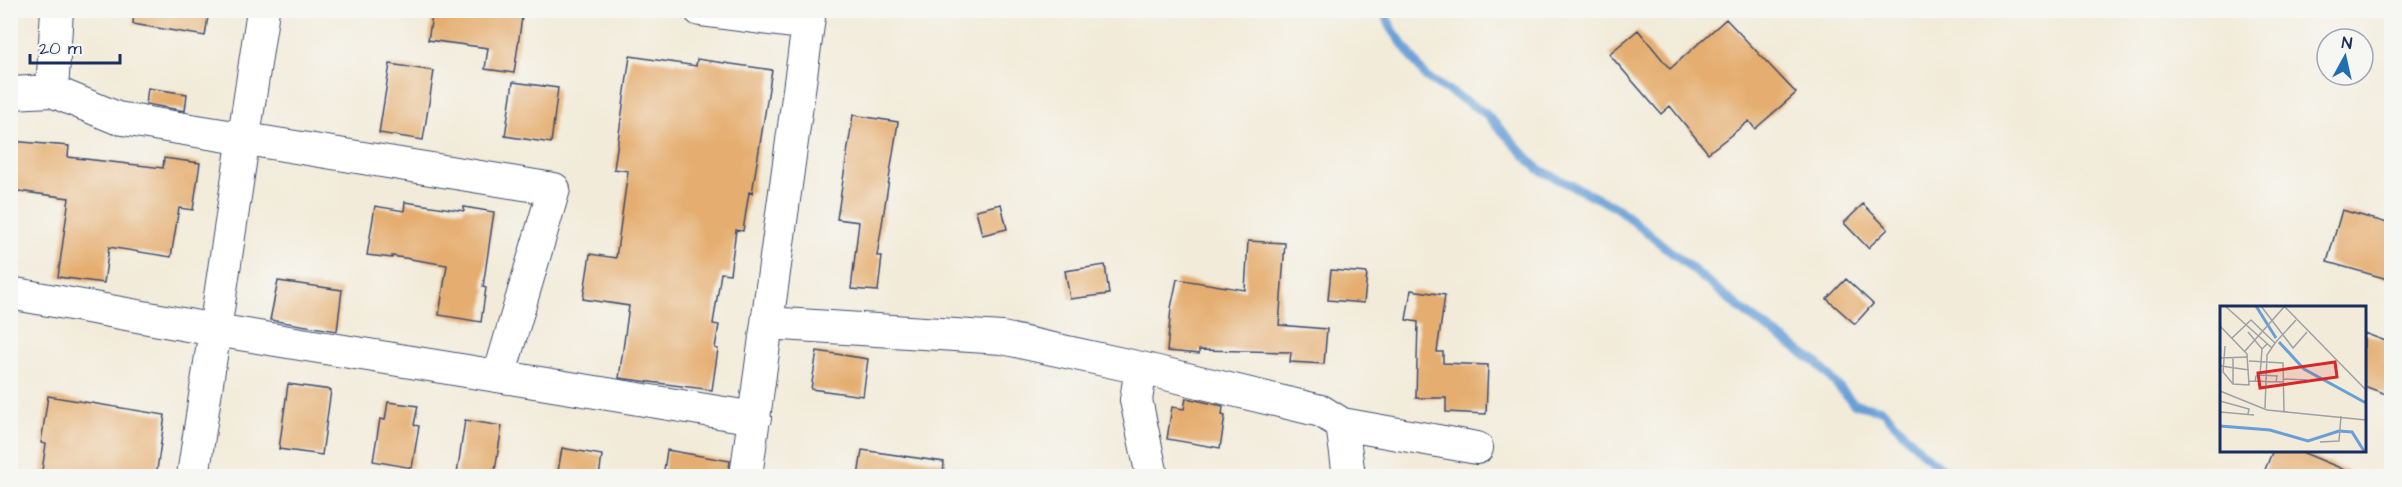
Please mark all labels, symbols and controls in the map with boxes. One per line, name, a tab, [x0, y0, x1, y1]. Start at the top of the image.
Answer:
scale bar	[30, 27, 120, 65]
north arrow	[2315, 27, 2375, 87]
text: N	[2340, 32, 2353, 55]
text: 20 m	[39, 36, 82, 61]
inset map	[2220, 306, 2366, 451]

